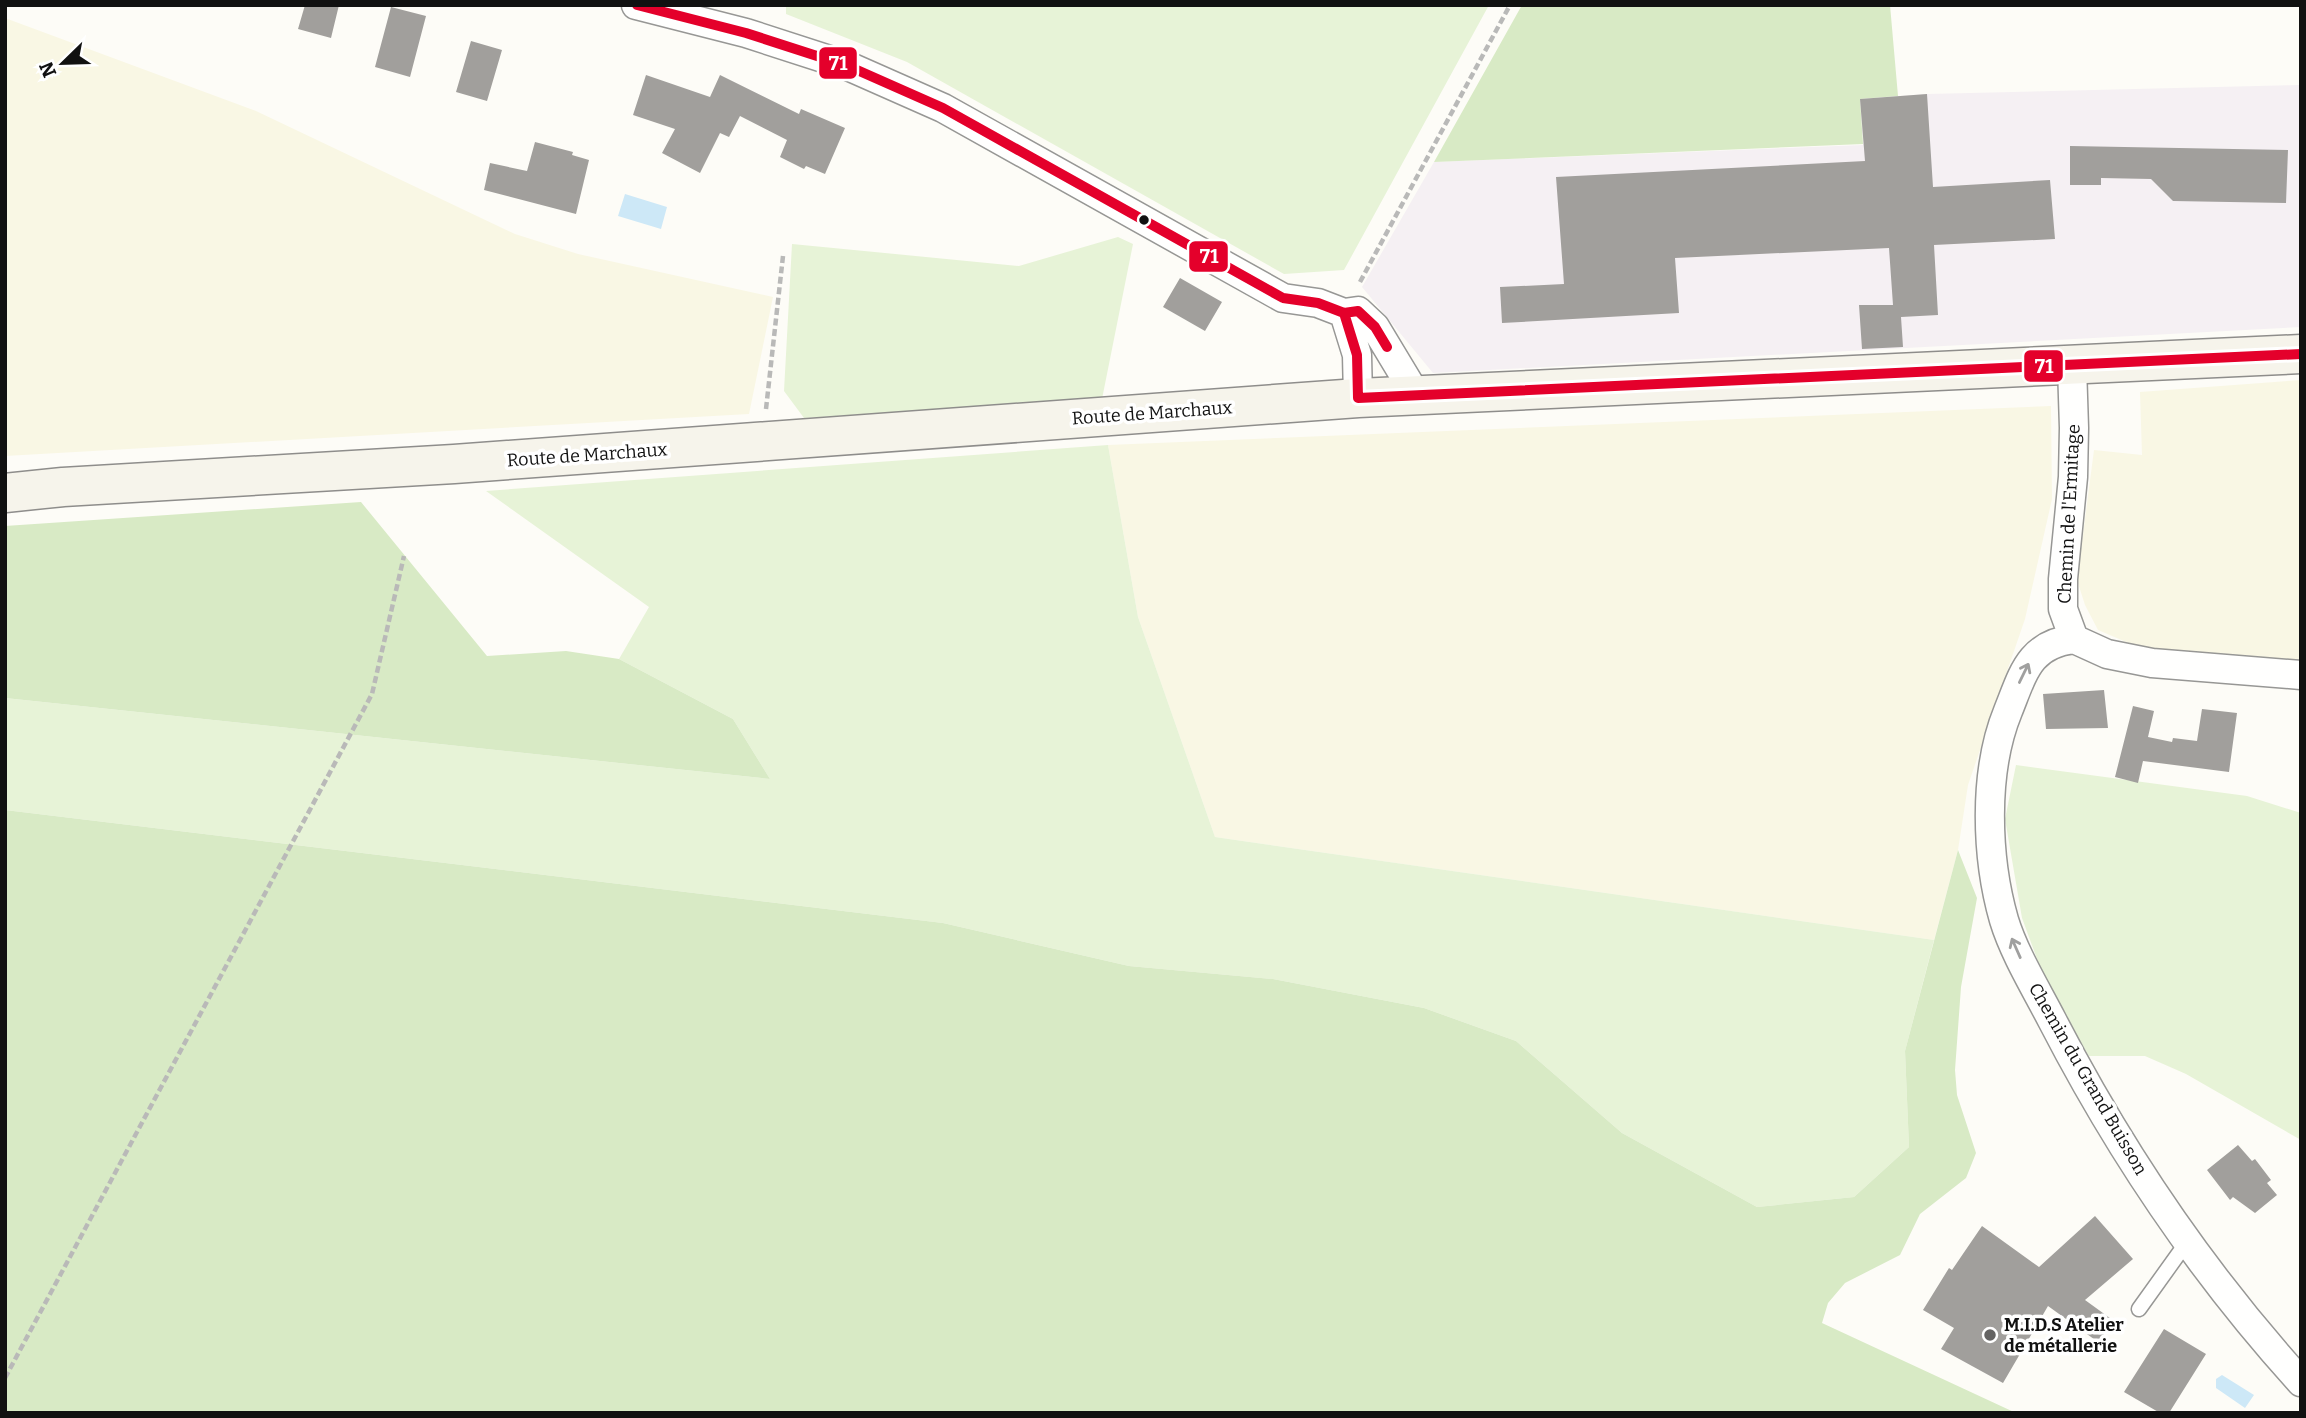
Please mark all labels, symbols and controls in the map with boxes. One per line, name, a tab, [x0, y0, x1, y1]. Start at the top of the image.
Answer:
north arrow	[28, 28, 98, 98]
line badge: 71	[818, 46, 858, 80]
text: 71	[829, 52, 848, 75]
text: N	[34, 58, 61, 81]
unlabelled marker	[1137, 213, 1151, 227]
line badge: 71	[1188, 240, 1229, 273]
text: 71	[1200, 245, 1219, 268]
line badge: 71	[2023, 349, 2064, 383]
text: 71	[2035, 355, 2054, 378]
street label: Route de Marchaux	[1071, 396, 1233, 430]
street label: Chemin de l'Ermitage	[2053, 424, 2085, 604]
street label: Route de Marchaux	[506, 438, 668, 472]
one-way arrow	[2018, 663, 2031, 684]
one-way arrow	[2009, 938, 2022, 959]
street label: Chemin du Grand Buisson	[2024, 979, 2152, 1179]
place label: M.I.D.S Atelier de métallerie	[2004, 1314, 2124, 1357]
marker: M.I.D.S Atelier de métallerie	[1982, 1327, 1998, 1343]

